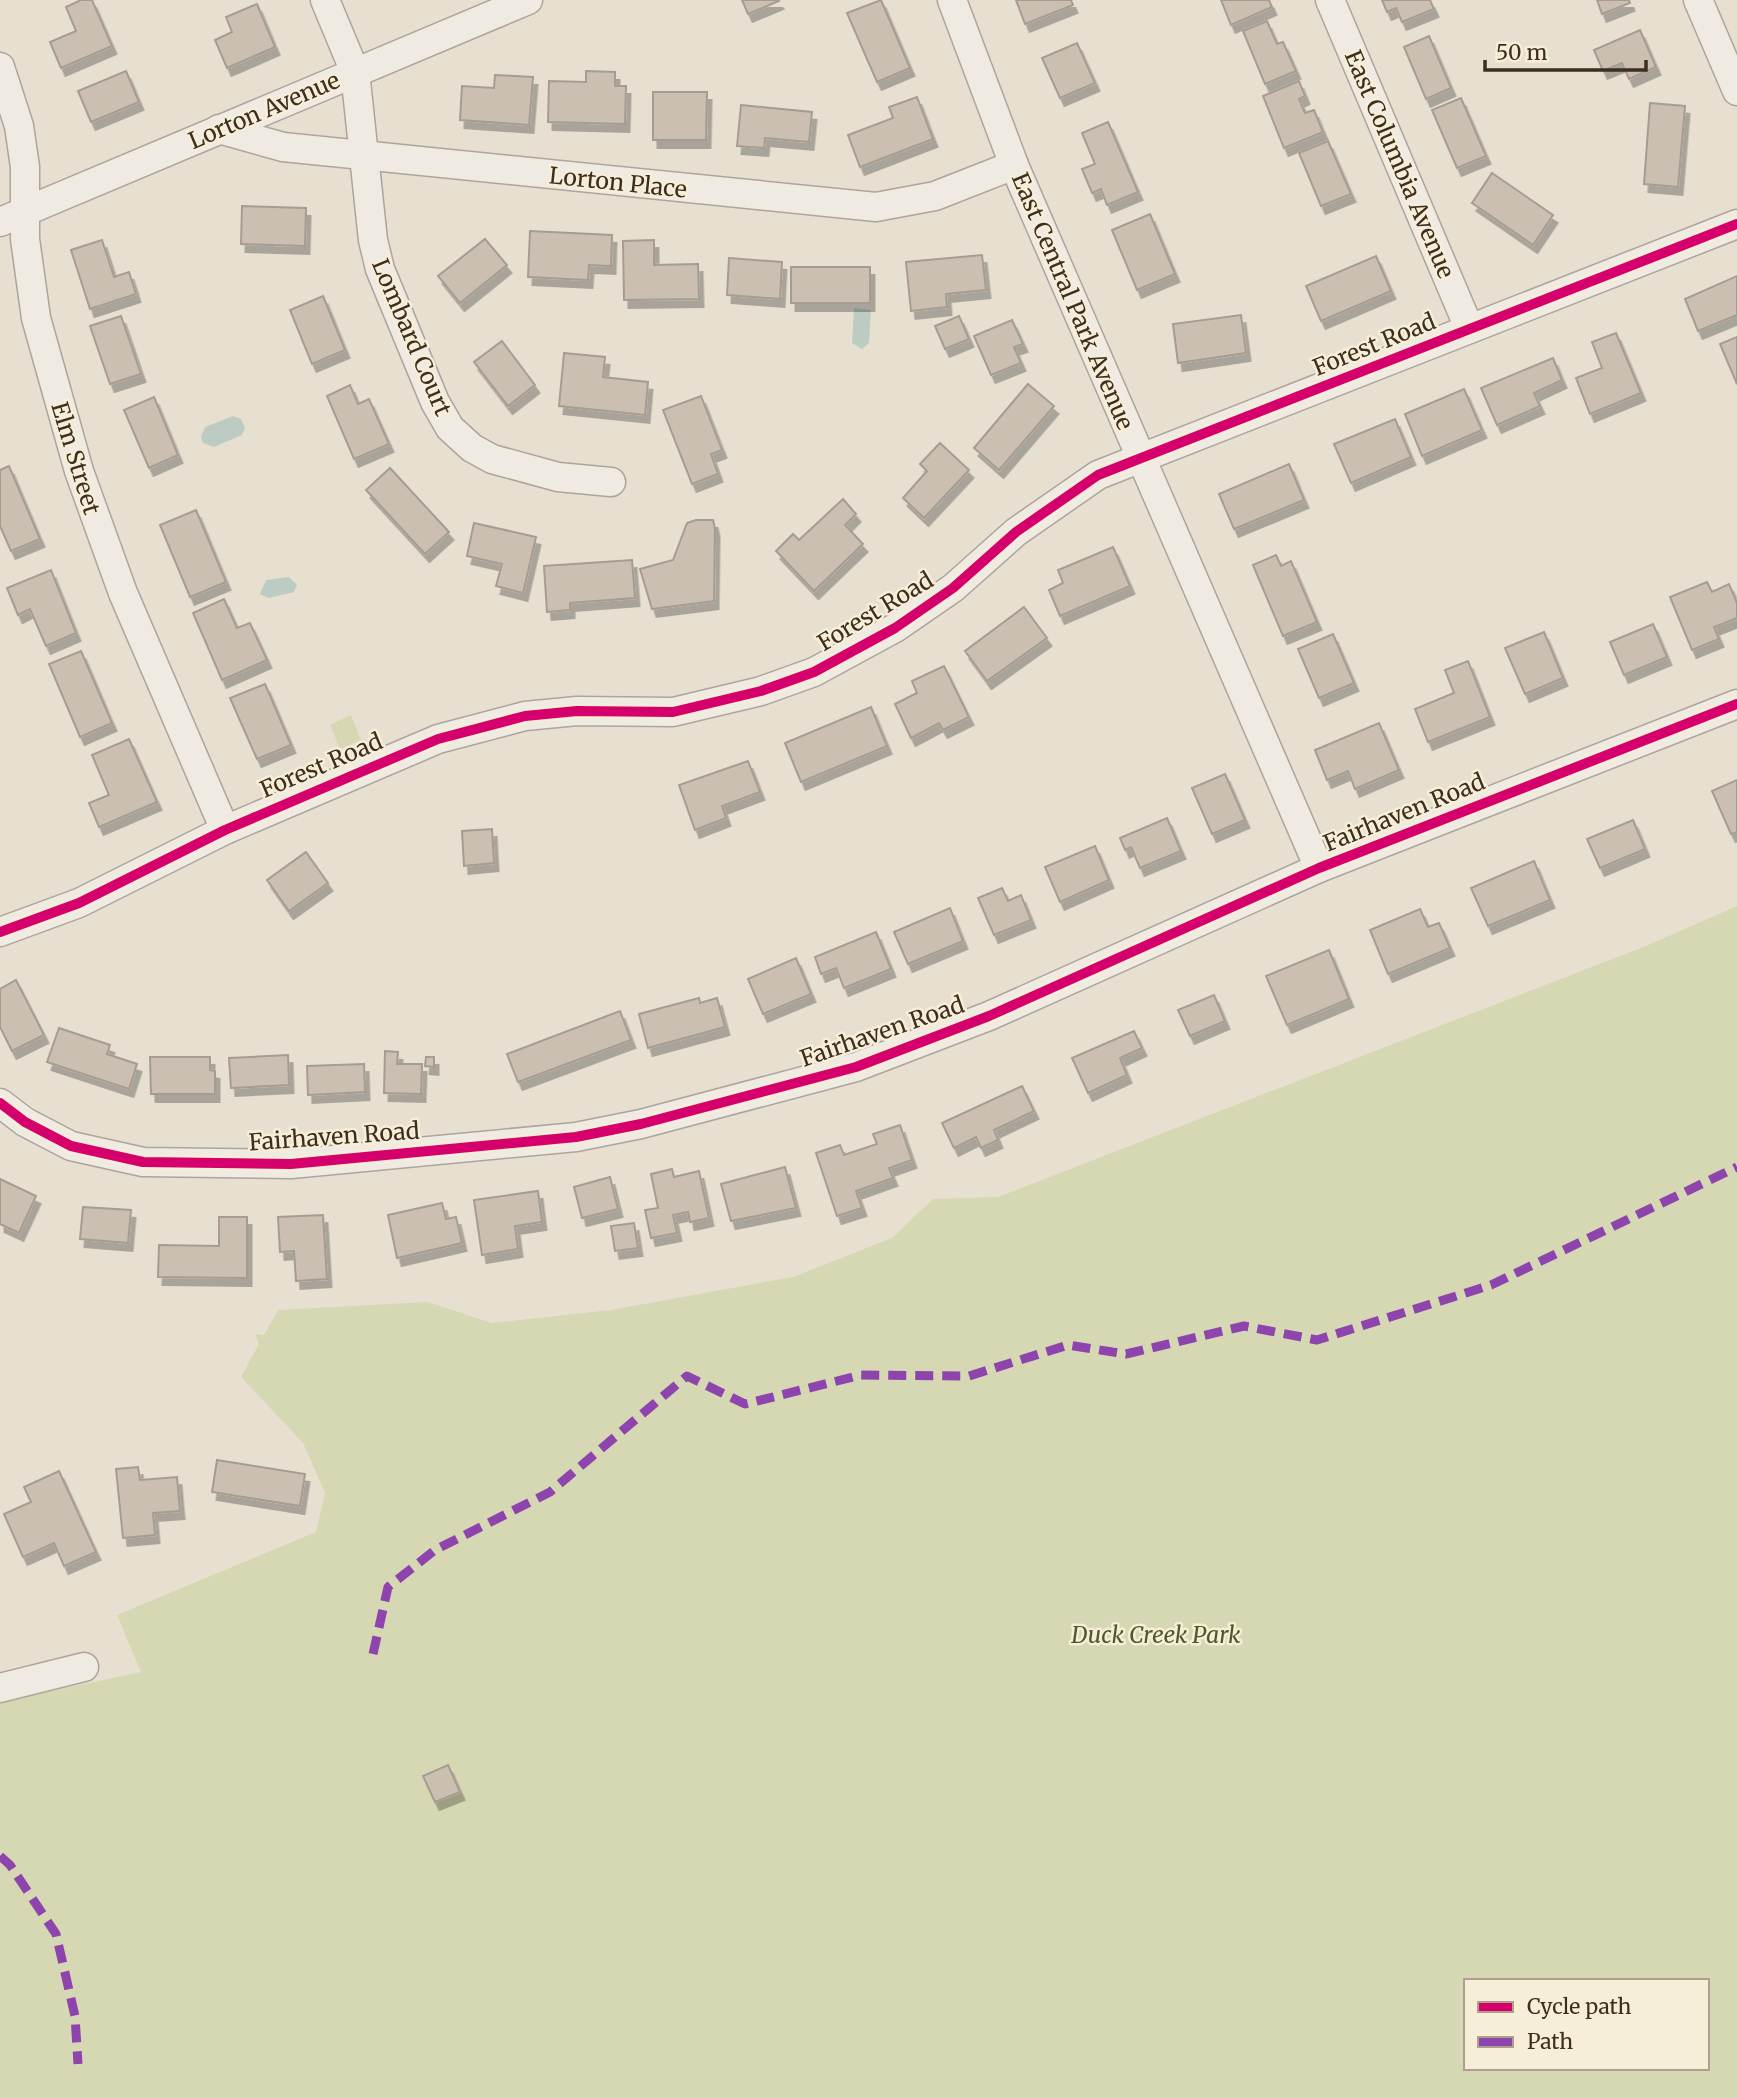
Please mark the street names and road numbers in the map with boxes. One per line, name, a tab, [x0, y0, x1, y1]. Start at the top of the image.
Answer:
street label: East Columbia Avenue	[1339, 46, 1461, 282]
street label: Lorton Avenue	[184, 65, 344, 155]
street label: Lorton Place	[548, 160, 688, 204]
street label: East Central Park Avenue	[1006, 168, 1140, 434]
street label: Lombard Court	[366, 254, 458, 420]
street label: Forest Road	[1308, 306, 1440, 382]
street label: Elm Street	[45, 398, 107, 518]
street label: Forest Road	[812, 565, 938, 657]
street label: Forest Road	[256, 726, 387, 804]
street label: Fairhaven Road	[1319, 766, 1489, 858]
street label: Fairhaven Road	[796, 989, 968, 1073]
street label: Fairhaven Road	[248, 1116, 421, 1156]

